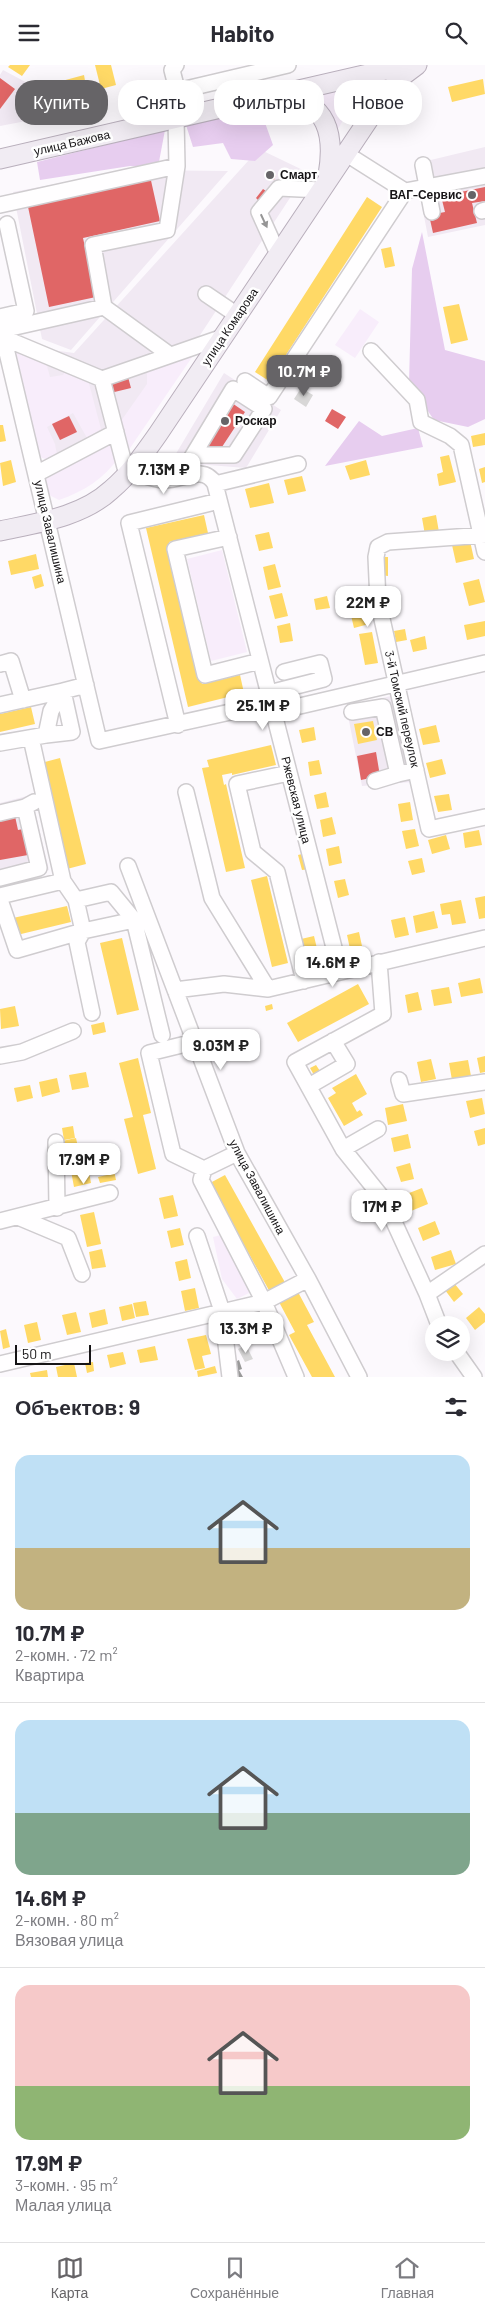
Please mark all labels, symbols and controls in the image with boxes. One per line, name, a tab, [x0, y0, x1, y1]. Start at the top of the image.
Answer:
icon: menu	[15, 19, 43, 47]
icon: search	[442, 19, 470, 47]
text: Habito	[211, 20, 274, 46]
chip: Купить	[15, 80, 108, 125]
chip: Снять	[118, 80, 204, 125]
chip: Фильтры	[214, 80, 324, 125]
chip: Новое	[334, 80, 422, 125]
street label: улица Бажова	[32, 126, 112, 159]
place label: Смарт	[280, 167, 317, 182]
marker: Смарт	[264, 169, 276, 181]
place label: ВАГ-Сервис	[389, 187, 462, 202]
marker: ВАГ-Сервис	[466, 189, 478, 201]
one-way arrow	[260, 214, 268, 228]
street label: улица Комарова	[198, 285, 261, 368]
pin: 10.7M ₽	[258, 355, 350, 397]
text: 10.7M ₽	[278, 361, 330, 380]
place label: Роскар	[235, 413, 277, 428]
marker: Роскар	[219, 415, 231, 427]
pin: 7.13M ₽	[118, 453, 210, 495]
text: 7.13M ₽	[138, 459, 190, 478]
street label: улица Завалишина	[31, 479, 70, 585]
pin: 22M ₽	[333, 585, 403, 628]
text: 22M ₽	[346, 592, 390, 611]
street label: 3-й Томский переулок	[382, 649, 423, 770]
pin: 25.1M ₽	[217, 689, 309, 731]
text: 25.1M ₽	[236, 695, 290, 714]
place label: СВ	[376, 724, 394, 738]
marker: СВ	[360, 726, 372, 738]
street label: Ржевская улица	[278, 755, 315, 845]
pin: 14.6M ₽	[287, 945, 379, 988]
text: 14.6M ₽	[306, 952, 360, 971]
pin: 9.03M ₽	[175, 1029, 267, 1071]
text: 9.03M ₽	[193, 1035, 249, 1054]
street label: улица Завалишина	[226, 1137, 289, 1237]
pin: 17.9M ₽	[38, 1143, 130, 1185]
text: 17.9M ₽	[58, 1149, 110, 1168]
pin: 17M ₽	[347, 1189, 417, 1232]
text: 17M ₽	[362, 1196, 402, 1215]
pin: 13.3M ₽	[200, 1311, 292, 1354]
map controls	[425, 1316, 470, 1361]
button: layers	[425, 1316, 470, 1361]
text: 13.3M ₽	[219, 1318, 273, 1337]
scale bar	[15, 1342, 91, 1365]
text: 50 m	[22, 1345, 51, 1362]
icon: filters	[442, 1393, 470, 1421]
text: Объектов: 9	[15, 1394, 140, 1419]
icon: home	[198, 1487, 288, 1577]
text: 10.7M ₽	[15, 1620, 84, 1645]
text: 2-комн. · 72 m²	[15, 1645, 118, 1664]
text: Квартира	[15, 1665, 84, 1684]
icon: home	[198, 1753, 288, 1843]
text: 14.6M ₽	[15, 1885, 86, 1910]
text: 2-комн. · 80 m²	[15, 1910, 119, 1929]
text: Вязовая улица	[15, 1930, 123, 1949]
icon: home	[198, 2018, 288, 2108]
text: 17.9M ₽	[15, 2150, 82, 2175]
text: 3-комн. · 95 m²	[15, 2175, 118, 2194]
text: Малая улица	[15, 2195, 112, 2214]
tab: Карта	[51, 2254, 88, 2301]
tab: Сохранённые	[190, 2254, 279, 2301]
tab: Главная	[381, 2254, 434, 2301]

